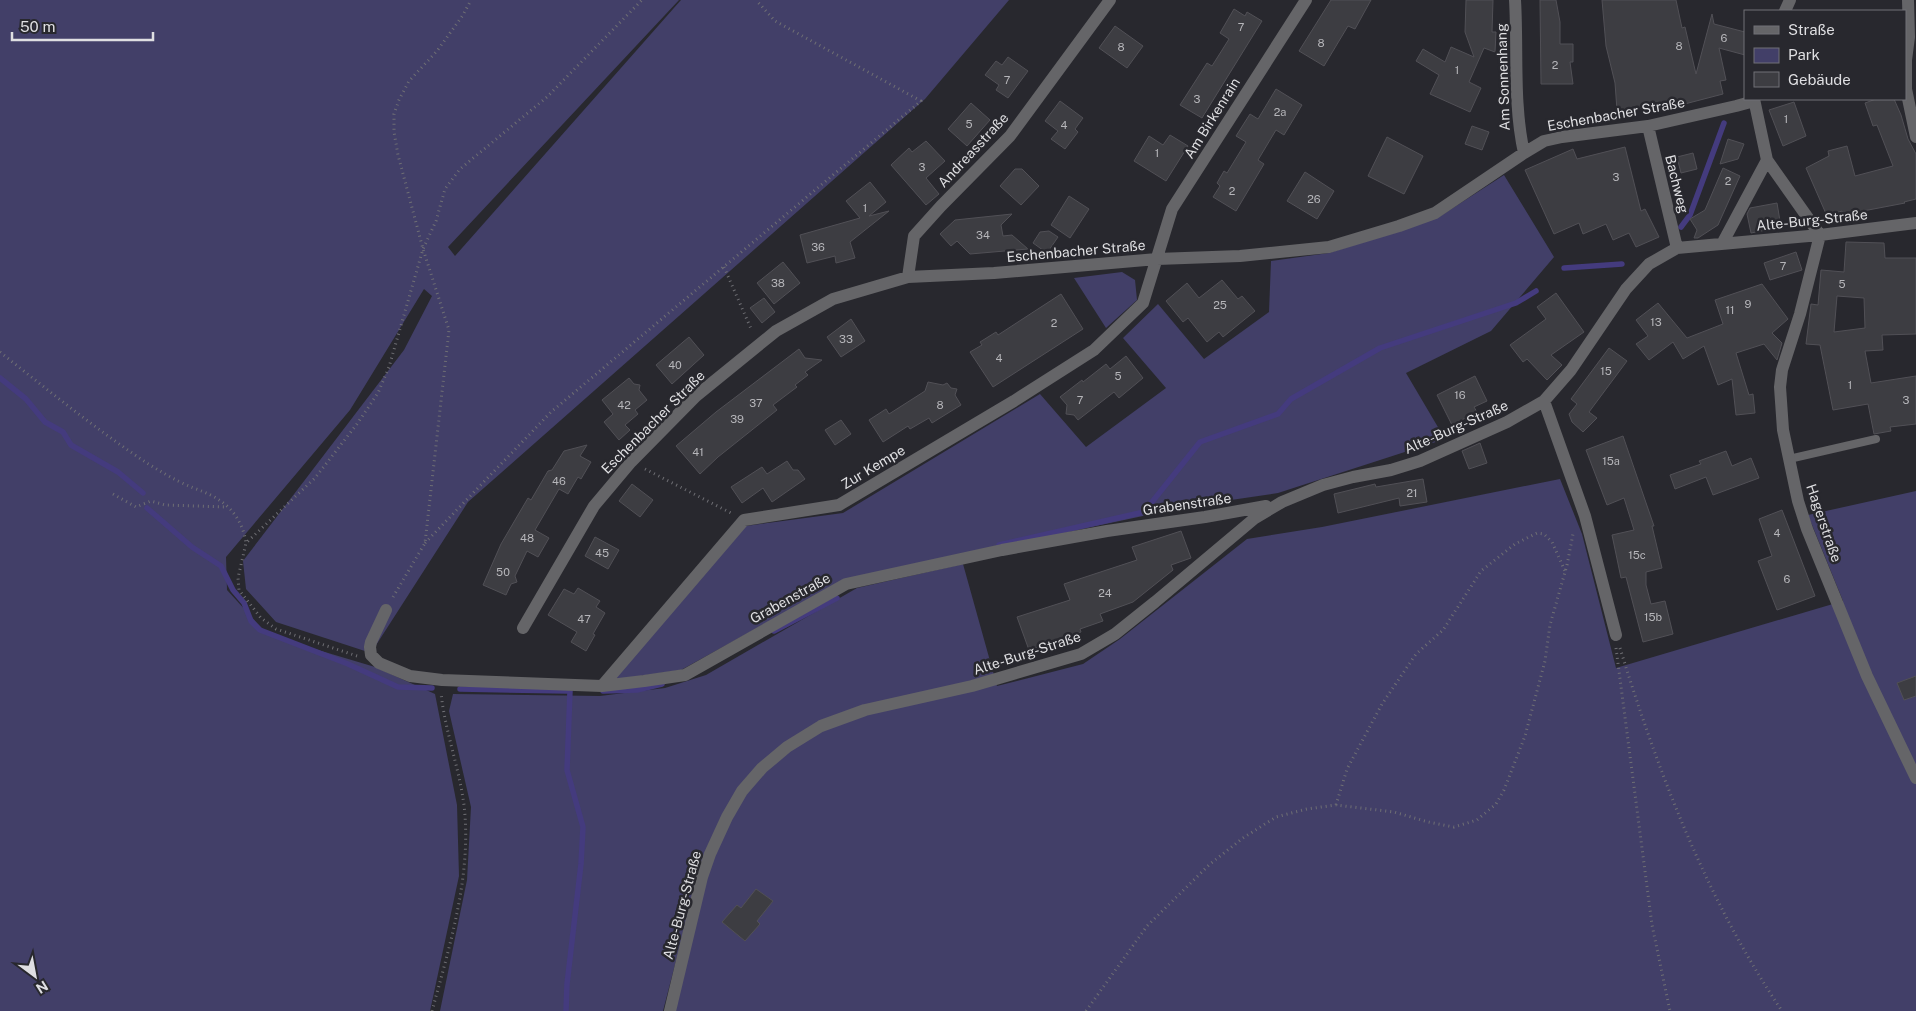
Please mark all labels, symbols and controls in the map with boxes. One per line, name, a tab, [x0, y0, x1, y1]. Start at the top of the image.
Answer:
scale bar	[12, 10, 154, 42]
legend	[1744, 10, 1906, 100]
text: 50 m	[20, 18, 55, 35]
house number: 7	[1238, 21, 1245, 33]
text: Straße	[1788, 21, 1835, 38]
street label: Am Sonnenhang	[1493, 23, 1513, 131]
house number: 6	[1721, 32, 1728, 44]
house number: 8	[1317, 37, 1325, 49]
house number: 8	[1675, 40, 1683, 52]
house number: 8	[1117, 41, 1125, 53]
text: Park	[1788, 46, 1820, 63]
house number: 2	[1552, 59, 1559, 71]
house number: 1	[1455, 64, 1459, 76]
text: Gebäude	[1788, 71, 1851, 88]
house number: 7	[1004, 74, 1011, 86]
street label: Am Birkenrain	[1181, 75, 1243, 161]
house number: 3	[1194, 93, 1201, 105]
street label: Eschenbacher Straße	[1546, 94, 1686, 134]
house number: 2a	[1274, 106, 1286, 118]
street label: Andreasstraße	[934, 109, 1012, 191]
house number: 1	[1784, 113, 1788, 125]
house number: 5	[965, 118, 973, 130]
house number: 4	[1061, 119, 1068, 131]
house number: 1	[1155, 147, 1159, 159]
street label: Bachweg	[1662, 153, 1692, 215]
house number: 3	[919, 161, 926, 173]
house number: 3	[1613, 171, 1620, 183]
house number: 2	[1725, 175, 1732, 187]
house number: 2	[1229, 185, 1236, 197]
house number: 26	[1307, 193, 1321, 205]
house number: 1	[863, 202, 867, 214]
street label: Alte-Burg-Straße	[1755, 206, 1869, 234]
house number: 34	[976, 229, 990, 241]
street label: Eschenbacher Straße	[1006, 237, 1146, 265]
house number: 36	[811, 241, 825, 253]
house number: 7	[1780, 260, 1787, 272]
house number: 38	[771, 277, 785, 289]
house number: 5	[1838, 278, 1846, 290]
house number: 9	[1745, 298, 1752, 310]
house number: 25	[1213, 299, 1227, 311]
house number: 11	[1726, 304, 1734, 316]
house number: 13	[1650, 316, 1662, 328]
house number: 2	[1051, 317, 1058, 329]
house number: 33	[839, 333, 853, 345]
house number: 4	[996, 352, 1003, 364]
house number: 40	[668, 359, 682, 371]
house number: 15	[1600, 365, 1612, 377]
street label: Eschenbacher Straße	[598, 367, 708, 477]
house number: 5	[1114, 370, 1122, 382]
house number: 1	[1848, 379, 1852, 391]
house number: 16	[1454, 389, 1466, 401]
house number: 7	[1077, 394, 1084, 406]
house number: 3	[1903, 394, 1910, 406]
house number: 37	[749, 397, 763, 409]
street label: Alte-Burg-Straße	[1402, 397, 1510, 457]
house number: 42	[617, 399, 631, 411]
house number: 8	[936, 399, 944, 411]
house number: 39	[730, 413, 744, 425]
street label: Zur Kempe	[838, 442, 908, 492]
house number: 41	[692, 446, 704, 458]
house number: 15a	[1602, 455, 1620, 467]
house number: 46	[552, 475, 566, 487]
street label: Hagerstraße	[1803, 482, 1845, 564]
house number: 21	[1406, 487, 1418, 499]
street label: Grabenstraße	[1142, 490, 1232, 518]
house number: 4	[1774, 527, 1781, 539]
house number: 48	[520, 532, 534, 544]
house number: 45	[595, 547, 609, 559]
house number: 15c	[1628, 549, 1646, 561]
house number: 50	[496, 566, 510, 578]
street label: Grabenstraße	[747, 569, 833, 627]
house number: 6	[1784, 573, 1791, 585]
house number: 24	[1098, 587, 1112, 599]
house number: 15b	[1644, 611, 1662, 623]
house number: 47	[577, 613, 591, 625]
street label: Alte-Burg-Straße	[971, 628, 1083, 678]
street label: Alte-Burg-Straße	[660, 849, 704, 961]
north arrow	[10, 951, 60, 1001]
text: N	[33, 977, 51, 997]

